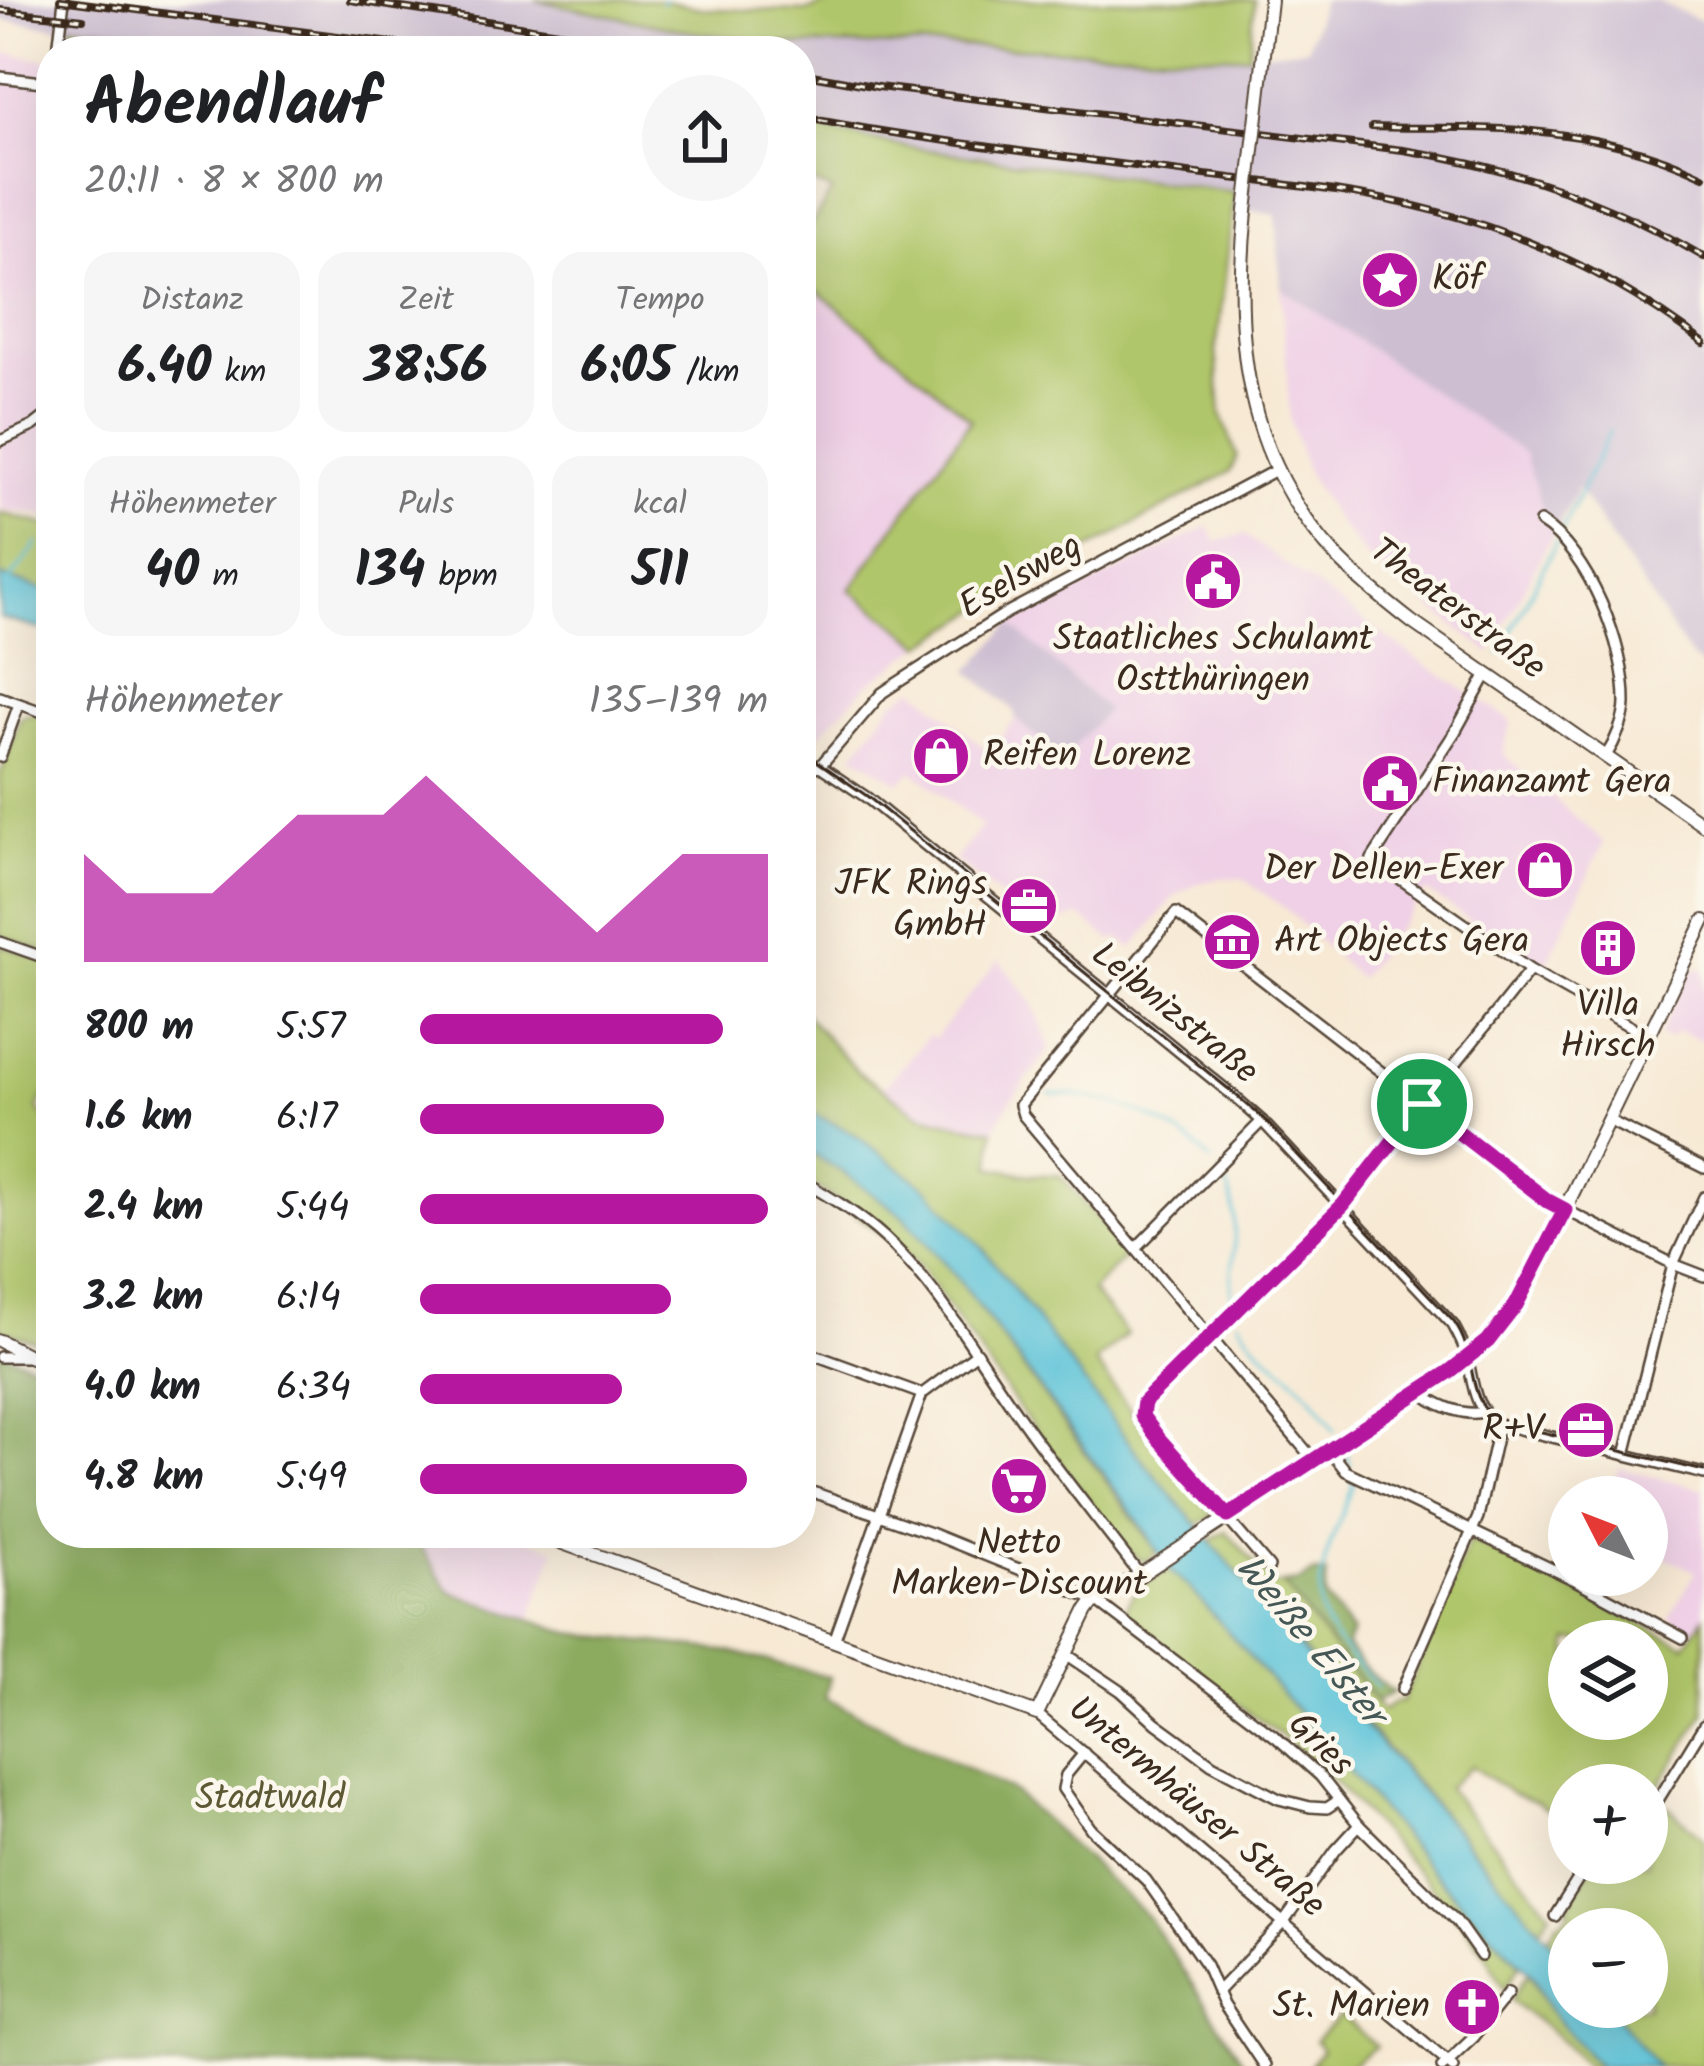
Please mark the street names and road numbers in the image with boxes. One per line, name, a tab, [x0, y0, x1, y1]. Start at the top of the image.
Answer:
street label: Eselsweg	[949, 519, 1093, 635]
street label: Theaterstraße	[1356, 524, 1558, 696]
street label: Leibnizstraße	[1077, 928, 1271, 1100]
street label: Untermhäuser Straße	[1054, 1683, 1338, 1933]
street label: Gries	[1274, 1699, 1366, 1791]

